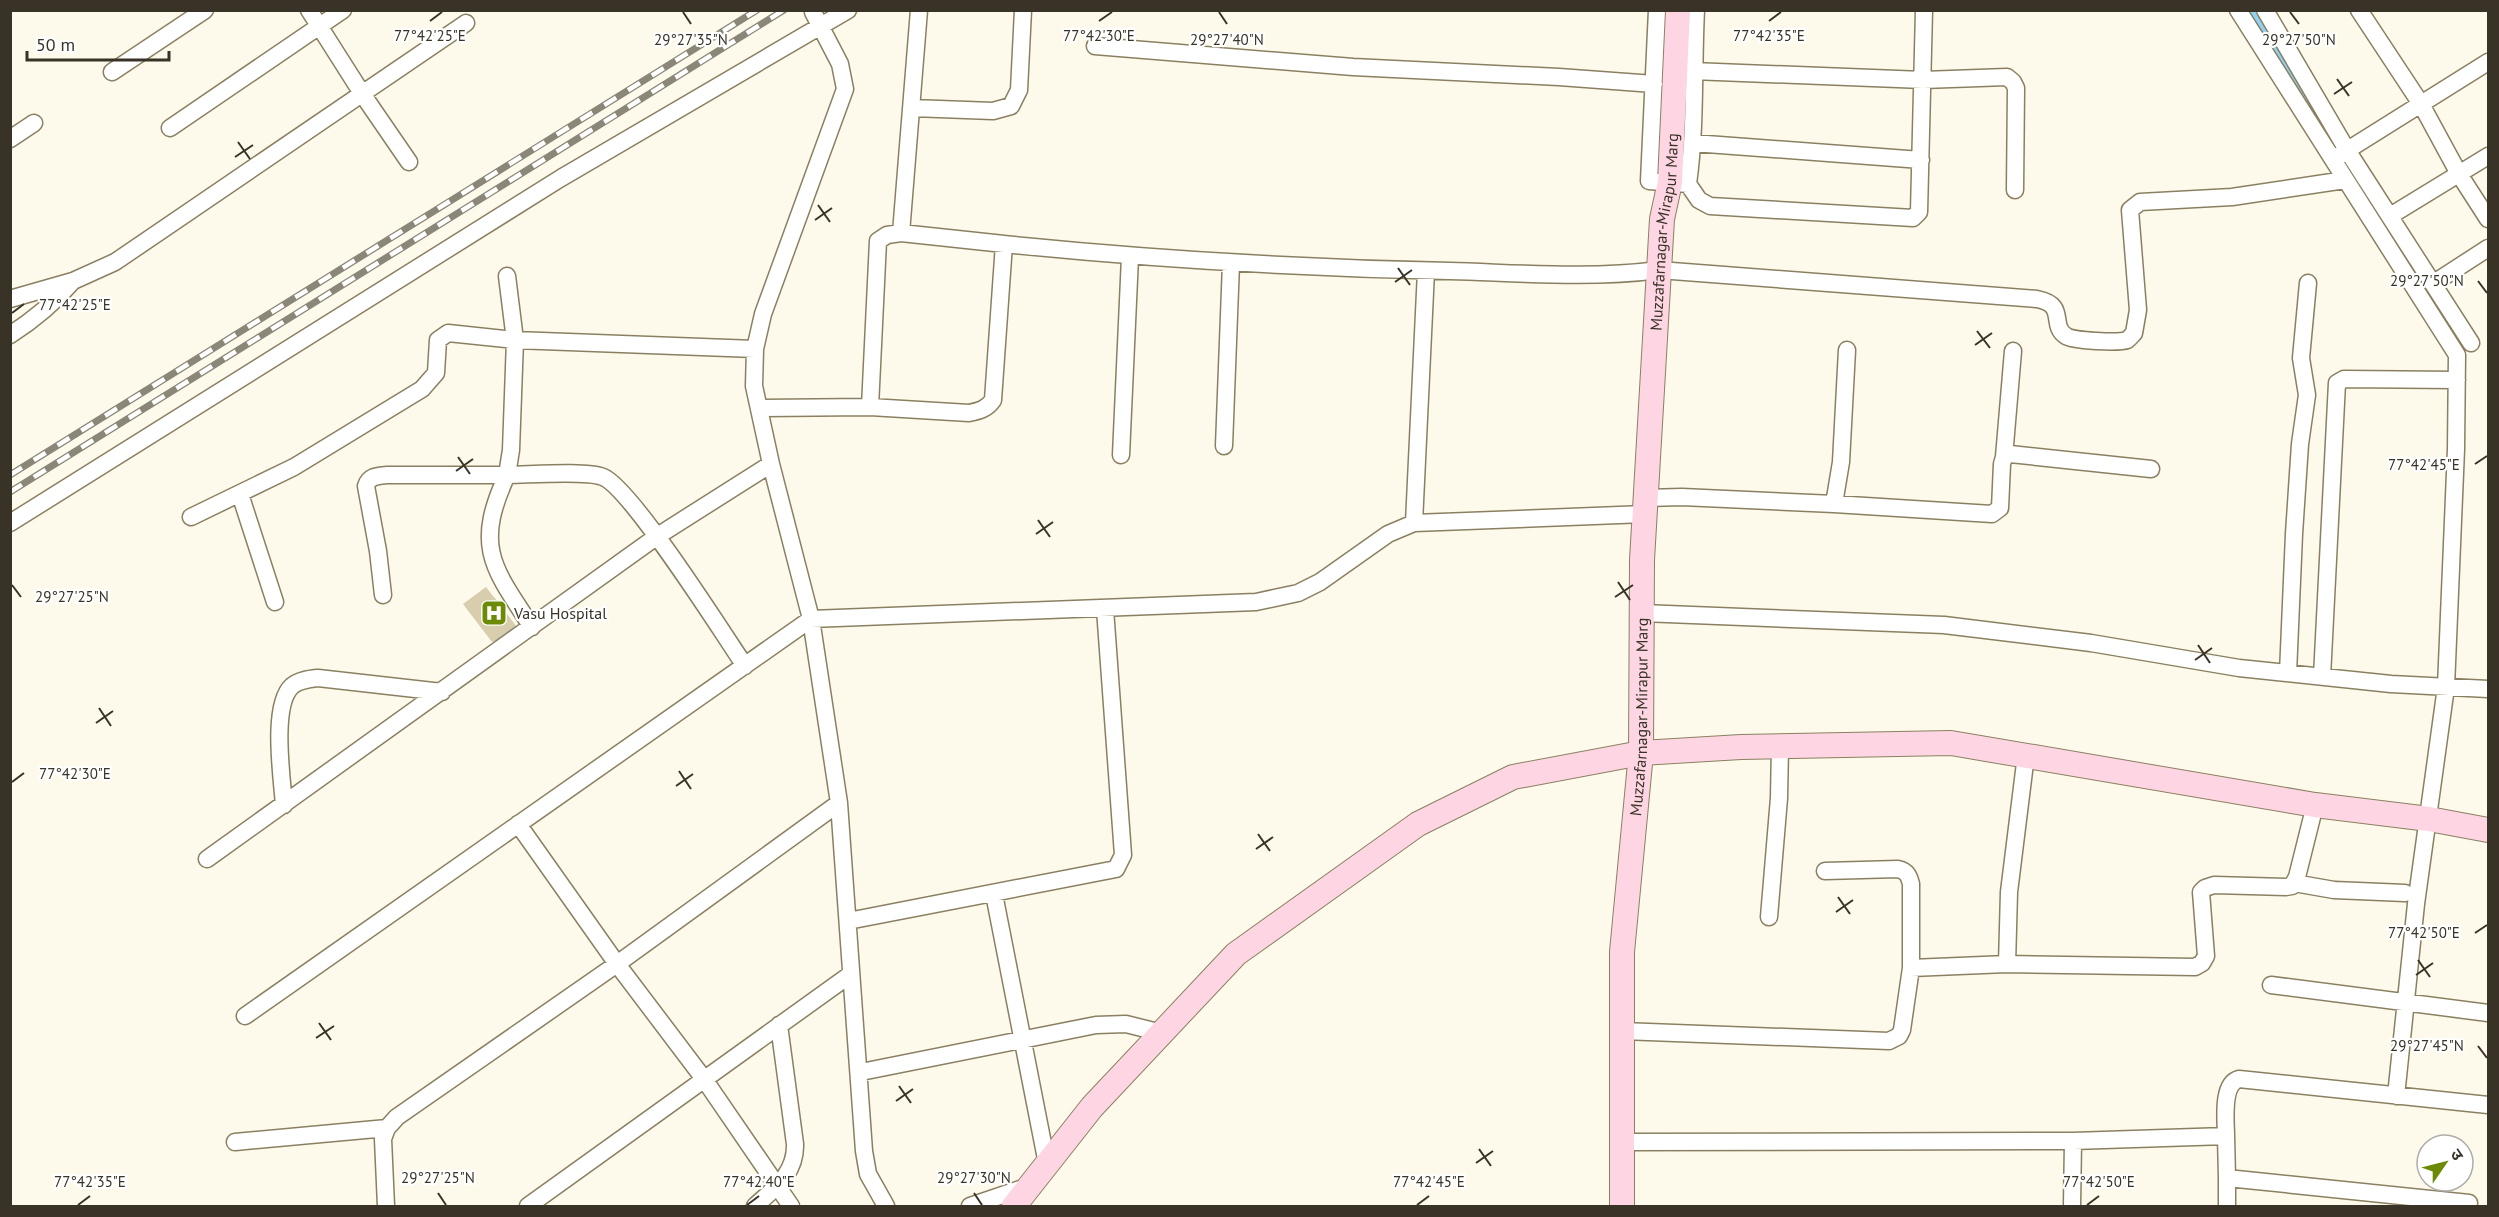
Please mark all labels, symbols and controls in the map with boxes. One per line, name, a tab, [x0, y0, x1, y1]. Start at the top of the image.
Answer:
scale bar	[27, 24, 170, 62]
text: 77°42'25"E	[394, 26, 466, 45]
text: 77°42'30"E	[1063, 26, 1135, 45]
text: 77°42'35"E	[1733, 26, 1805, 45]
text: 29°27'35"N	[654, 30, 728, 49]
text: 29°27'40"N	[1190, 30, 1264, 49]
text: 29°27'50"N	[2262, 30, 2336, 49]
text: 50 m	[36, 33, 75, 56]
street label: Muzzafarnagar-Mirapur Marg	[1645, 133, 1682, 331]
text: 29°27'50"N	[2390, 271, 2464, 290]
text: 77°42'25"E	[39, 295, 111, 314]
text: 77°42'45"E	[2388, 455, 2460, 474]
text: 29°27'25"N	[35, 587, 109, 606]
hospital icon: Vasu Hospital	[479, 598, 509, 628]
place label: Vasu Hospital	[513, 603, 607, 623]
street label: Muzzafarnagar-Mirapur Marg	[1625, 618, 1652, 817]
text: 77°42'30"E	[39, 764, 111, 783]
text: 77°42'50"E	[2388, 923, 2460, 942]
text: 29°27'45"N	[2390, 1036, 2464, 1055]
north arrow	[2415, 1133, 2475, 1193]
text: उ	[2446, 1145, 2469, 1164]
text: 29°27'25"N	[401, 1168, 475, 1187]
text: 29°27'30"N	[937, 1168, 1011, 1187]
text: 77°42'35"E	[54, 1172, 126, 1191]
text: 77°42'40"E	[723, 1172, 795, 1191]
text: 77°42'45"E	[1393, 1172, 1465, 1191]
text: 77°42'50"E	[2063, 1172, 2135, 1191]

